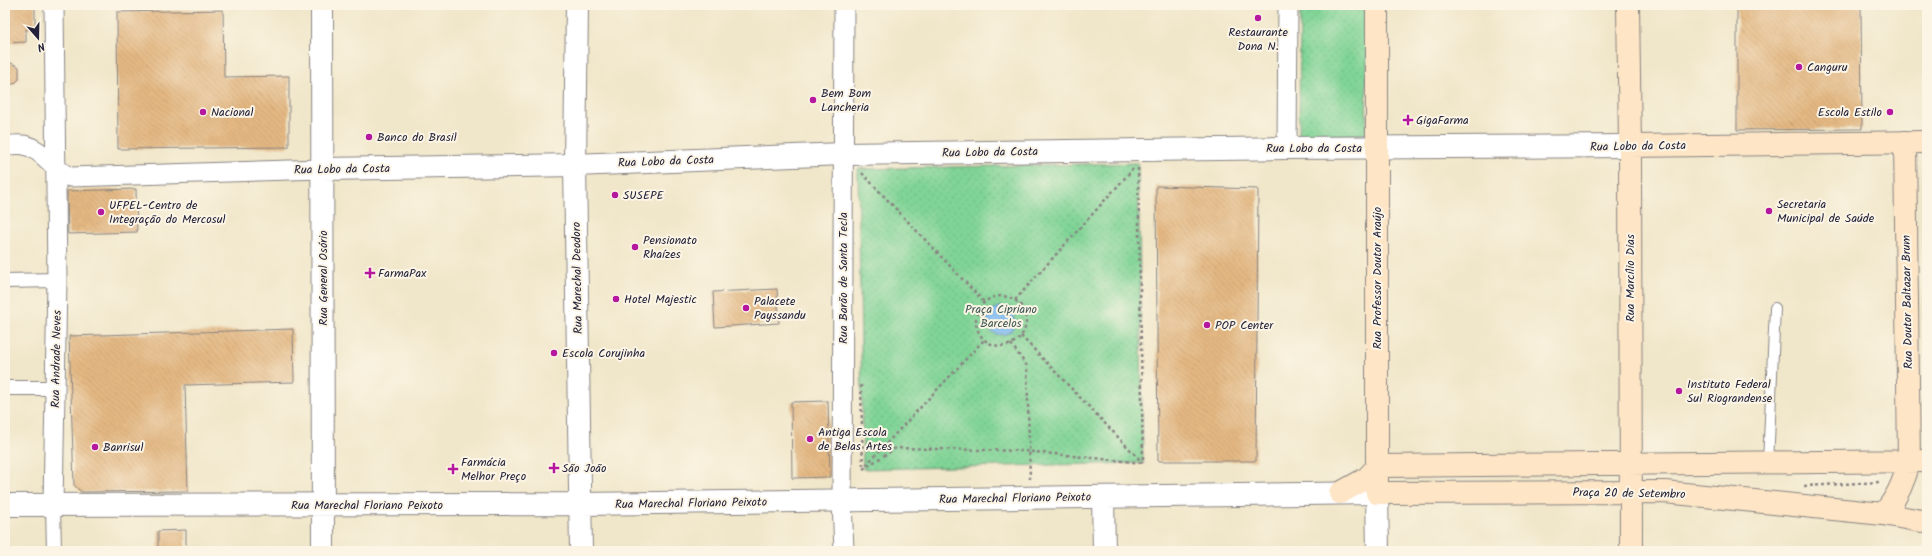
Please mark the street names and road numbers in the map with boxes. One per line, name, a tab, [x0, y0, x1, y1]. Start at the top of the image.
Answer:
street label: Rua Lobo da Costa	[1590, 136, 1687, 157]
street label: Rua Lobo da Costa	[1266, 139, 1362, 158]
street label: Rua Lobo da Costa	[942, 142, 1039, 163]
street label: Rua Lobo da Costa	[618, 150, 715, 173]
street label: Rua Lobo da Costa	[294, 159, 391, 180]
street label: Rua Professor Doutor Araújo	[1368, 207, 1387, 349]
street label: Rua Barão de Santa Tecla	[834, 212, 853, 344]
street label: Rua Marechal Deodoro	[567, 222, 588, 334]
street label: Rua General Osório	[314, 230, 333, 326]
street label: Rua Marcílio Dias	[1621, 234, 1640, 322]
street label: Rua Doutor Baltazar Brum	[1897, 234, 1918, 369]
street label: Rua Andrade Neves	[46, 310, 67, 408]
street label: Praça 20 de Setembro	[1572, 483, 1686, 504]
street label: Rua Marechal Floriano Peixoto	[939, 488, 1091, 509]
street label: Rua Marechal Floriano Peixoto	[615, 493, 767, 514]
street label: Rua Marechal Floriano Peixoto	[291, 496, 443, 515]

